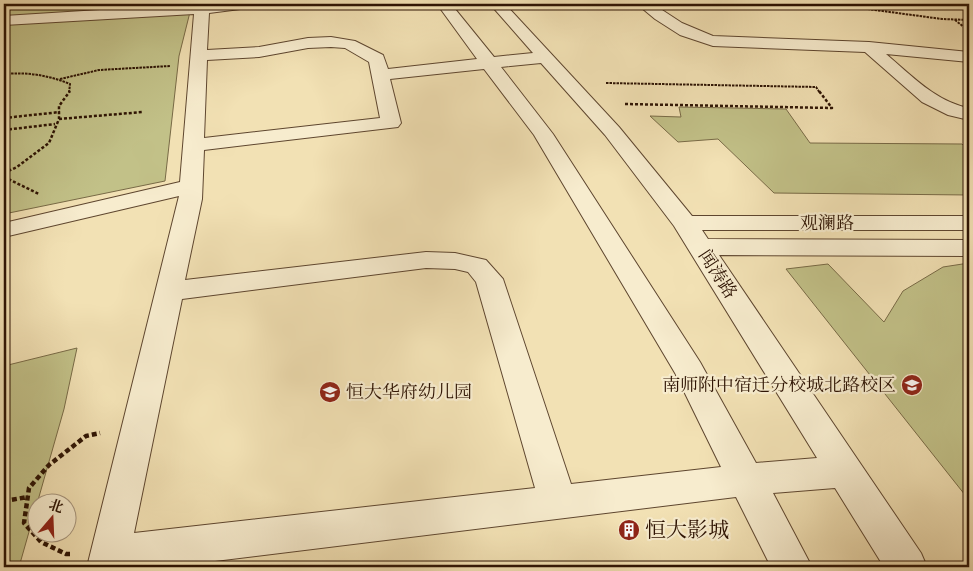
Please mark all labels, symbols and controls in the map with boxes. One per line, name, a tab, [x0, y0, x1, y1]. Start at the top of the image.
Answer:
street label: 观澜路	[800, 211, 854, 234]
street label: 闻涛路	[694, 245, 743, 303]
place label: 南师附中宿迁分校城北路校区	[662, 373, 896, 396]
school or university icon: 南师附中宿迁分校城北路校区	[900, 373, 924, 397]
school or university icon: 恒大华府幼儿园	[318, 380, 342, 404]
place label: 恒大华府幼儿园	[346, 380, 472, 403]
north arrow	[28, 494, 78, 544]
text: 北	[47, 495, 66, 516]
place label: 恒大影城	[645, 516, 729, 543]
building icon: 恒大影城	[617, 518, 641, 542]

